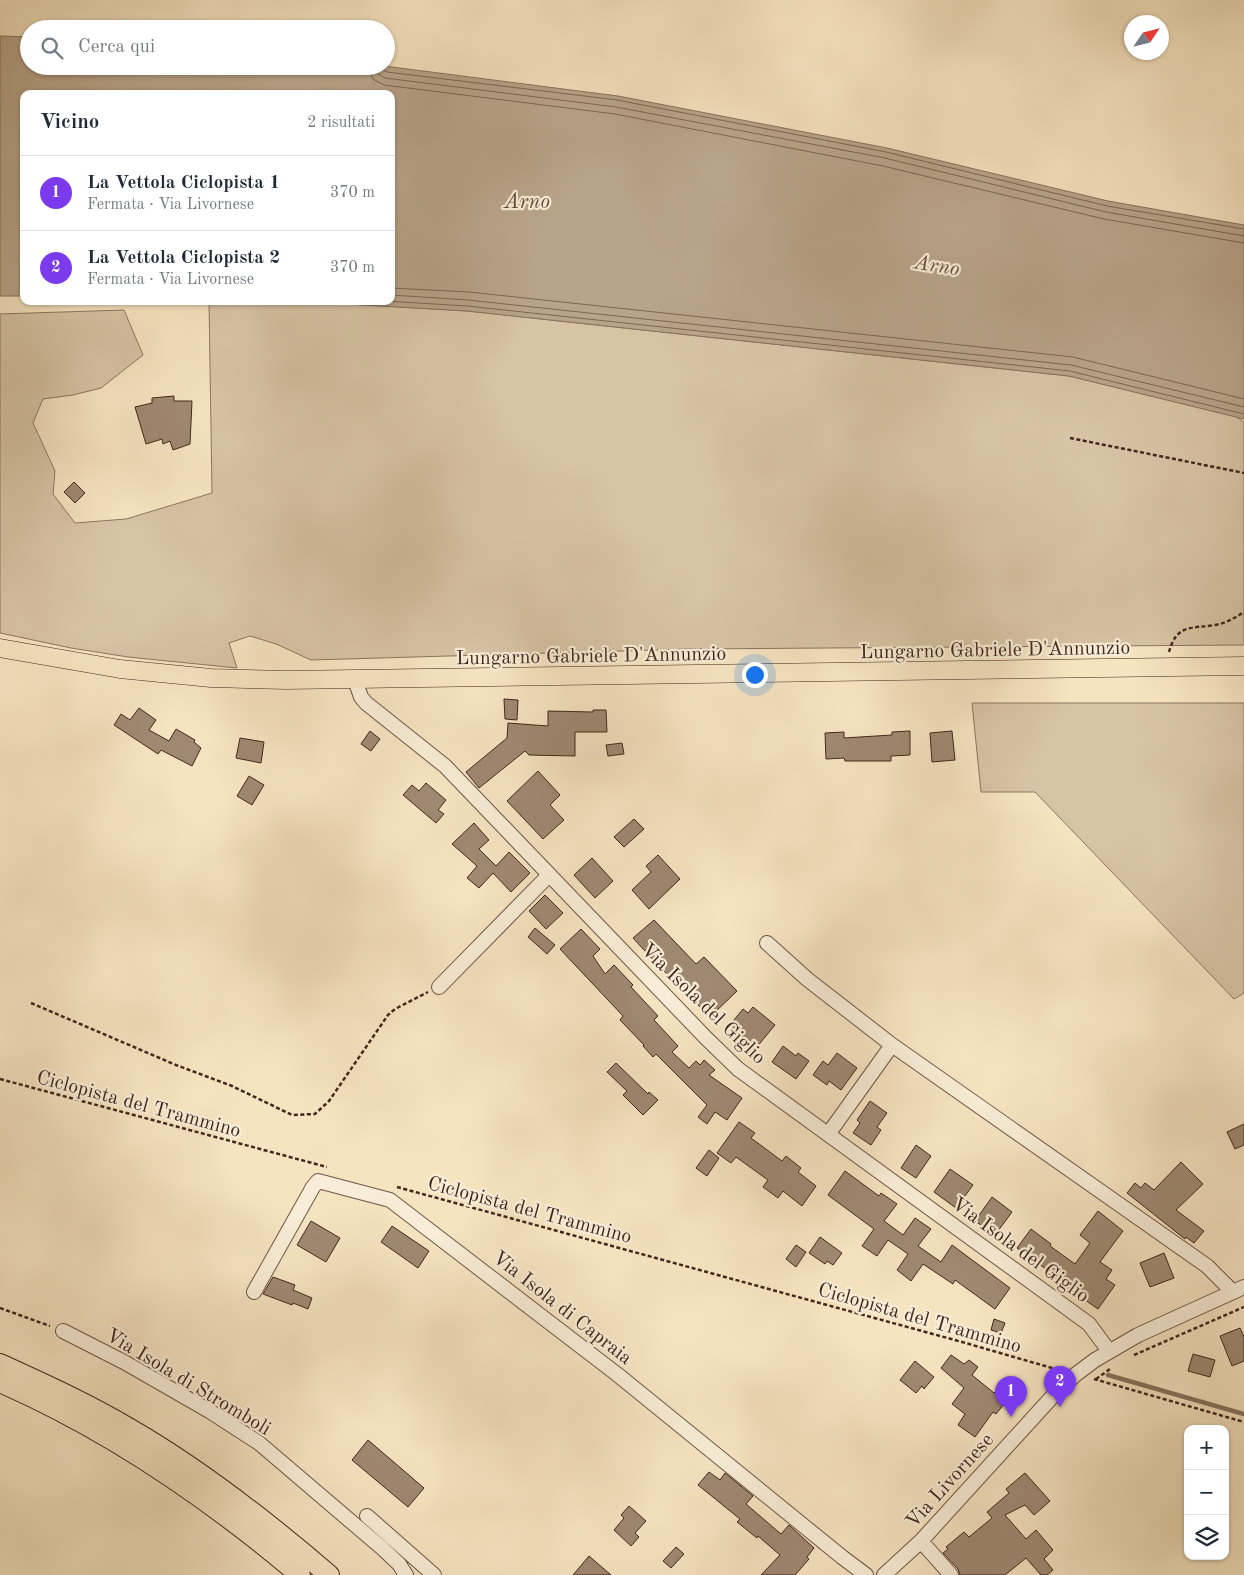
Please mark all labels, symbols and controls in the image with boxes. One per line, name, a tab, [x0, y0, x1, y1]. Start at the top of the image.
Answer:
north arrow	[1124, 15, 1169, 60]
search box	[20, 20, 395, 75]
icon: search	[38, 34, 66, 62]
text: Cerca qui	[78, 38, 155, 57]
text: Vicino	[40, 112, 99, 133]
text: 2 risultati	[307, 115, 375, 131]
text: La Vettola Ciclopista 1	[87, 174, 280, 193]
text: 1	[51, 185, 61, 201]
text: 370 m	[330, 185, 375, 201]
water label: Arno	[503, 192, 550, 213]
text: Fermata · Via Livornese	[87, 197, 254, 213]
text: La Vettola Ciclopista 2	[87, 249, 280, 268]
water label: Arno	[911, 252, 961, 280]
text: 2	[51, 260, 61, 276]
text: 370 m	[330, 260, 375, 276]
text: Fermata · Via Livornese	[87, 272, 254, 288]
street label: Lungarno Gabriele D'Annunzio	[860, 639, 1130, 663]
street label: Lungarno Gabriele D'Annunzio	[456, 645, 726, 669]
your location	[742, 662, 768, 688]
street label: Via Isola del Giglio	[636, 940, 769, 1069]
street label: Ciclopista del Trammino	[34, 1068, 243, 1142]
street label: Ciclopista del Trammino	[425, 1174, 634, 1248]
street label: Via Isola del Giglio	[947, 1194, 1092, 1307]
street label: Via Isola di Capraia	[488, 1248, 635, 1369]
street label: Ciclopista del Trammino	[815, 1280, 1023, 1358]
street label: Via Isola di Stromboli	[102, 1326, 274, 1440]
pin: 2	[1044, 1366, 1076, 1407]
pin: 1	[995, 1376, 1027, 1417]
map controls	[1184, 1425, 1229, 1560]
button: +	[1184, 1425, 1229, 1470]
street label: Via Livornese	[903, 1430, 998, 1533]
button: −	[1184, 1470, 1229, 1515]
button: layers	[1184, 1515, 1229, 1560]

